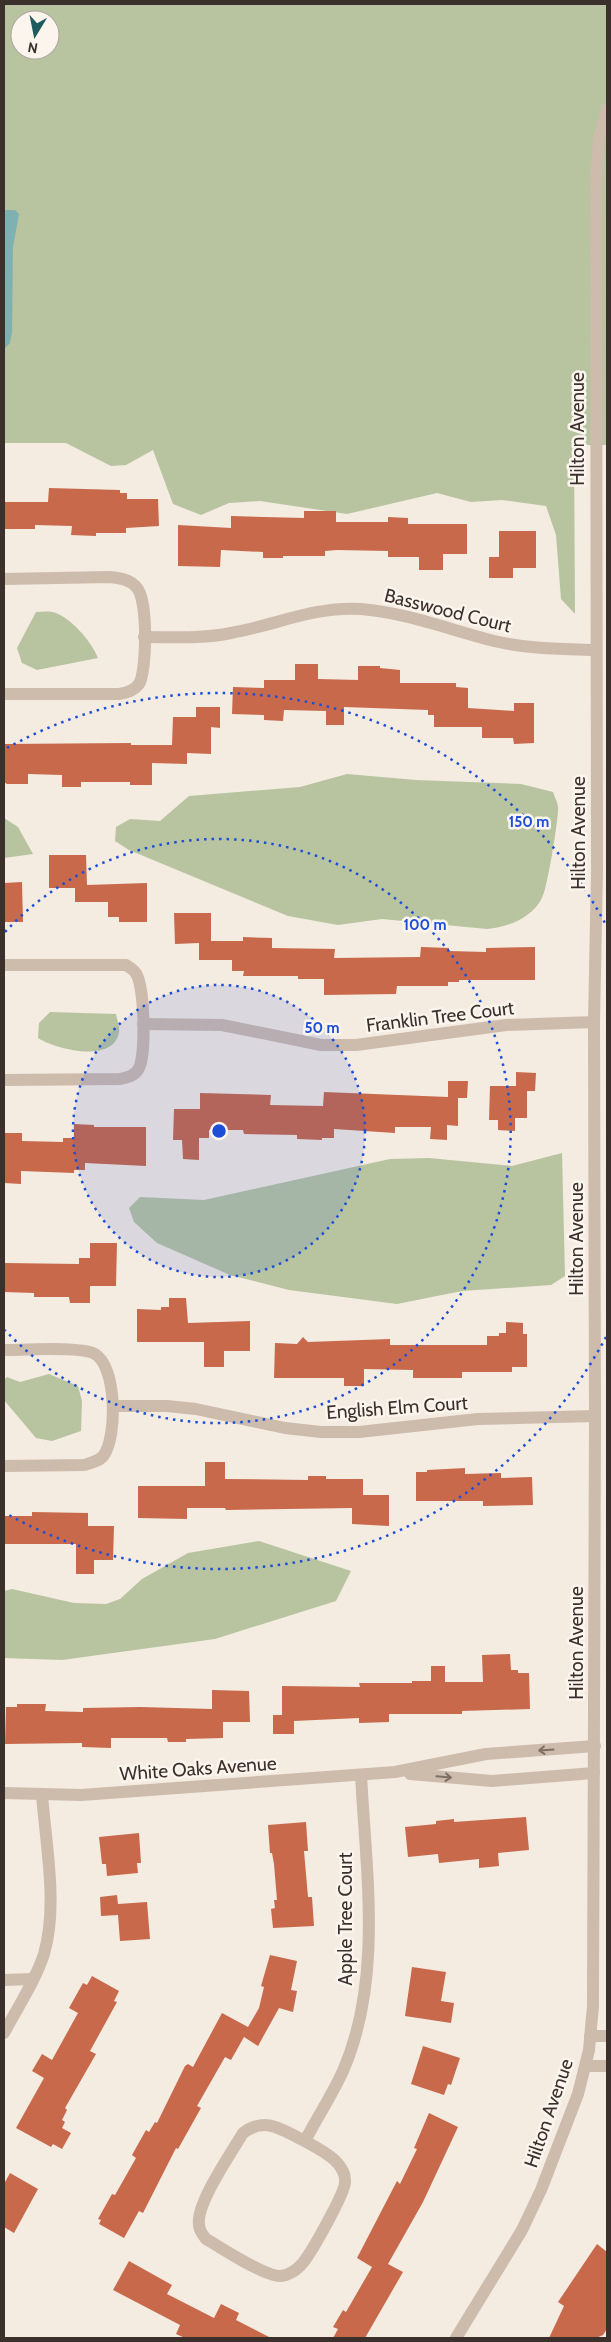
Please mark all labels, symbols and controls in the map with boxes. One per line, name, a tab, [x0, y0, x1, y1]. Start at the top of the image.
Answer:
north arrow	[10, 10, 60, 60]
text: N	[26, 38, 39, 58]
street label: Hilton Avenue	[566, 372, 589, 486]
street label: Basswood Court	[382, 584, 514, 637]
street label: Hilton Avenue	[567, 776, 590, 890]
text: 150 m	[509, 813, 549, 831]
text: 100 m	[403, 916, 447, 934]
street label: Franklin Tree Court	[365, 996, 516, 1037]
text: 50 m	[304, 1019, 340, 1037]
centre of rings	[210, 1122, 228, 1140]
street label: Hilton Avenue	[565, 1182, 588, 1296]
street label: English Elm Court	[326, 1391, 469, 1424]
street label: Hilton Avenue	[565, 1586, 588, 1700]
one-way arrow	[538, 1745, 554, 1754]
street label: White Oaks Avenue	[119, 1752, 277, 1785]
one-way arrow	[435, 1772, 451, 1782]
street label: Apple Tree Court	[334, 1852, 357, 1986]
street label: Hilton Avenue	[519, 2055, 578, 2171]

